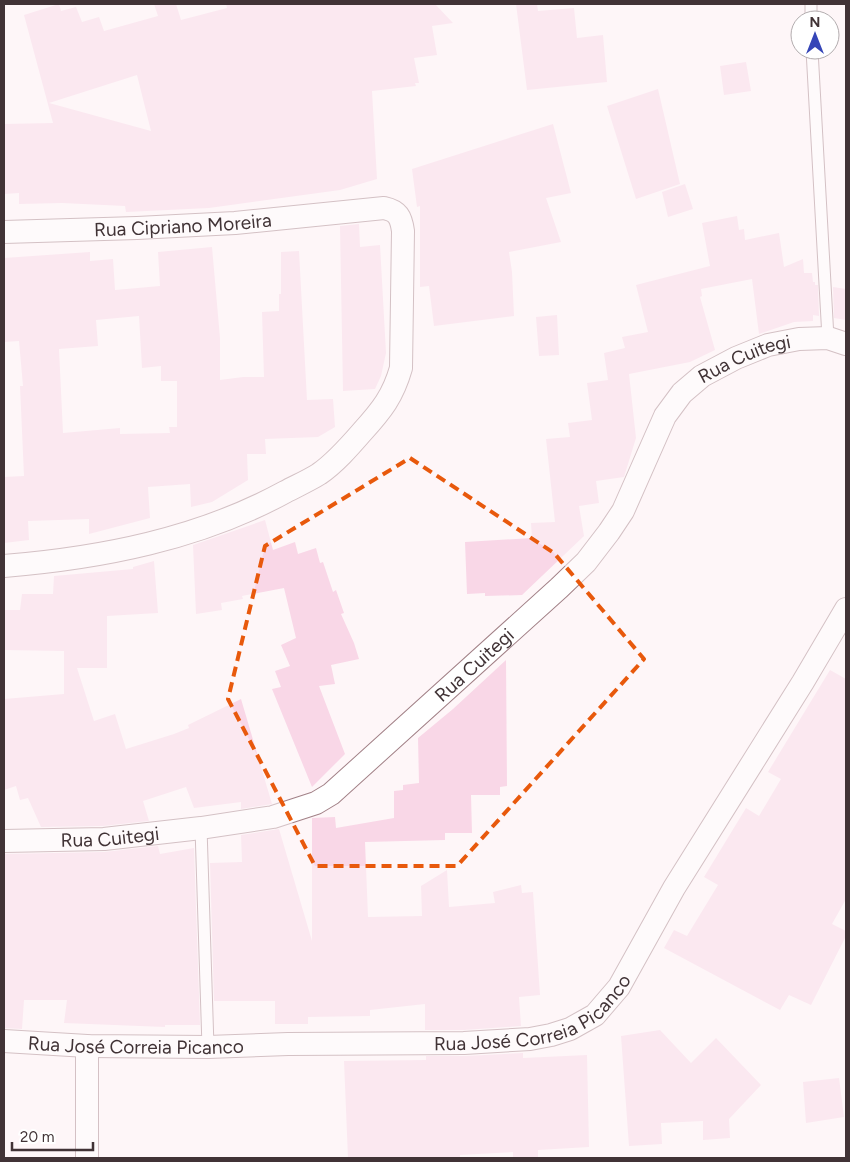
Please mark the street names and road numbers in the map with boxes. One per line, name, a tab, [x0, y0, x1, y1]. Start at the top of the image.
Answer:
street label: Rua Cipriano Moreira	[94, 208, 273, 241]
street label: Rua Cuitegi	[694, 330, 793, 388]
street label: Rua Cuitegi	[430, 623, 519, 707]
street label: Rua Cuitegi	[60, 822, 160, 852]
street label: Rua José Correia Picanco	[434, 970, 636, 1055]
street label: Rua José Correia Picanco	[27, 1031, 244, 1059]

